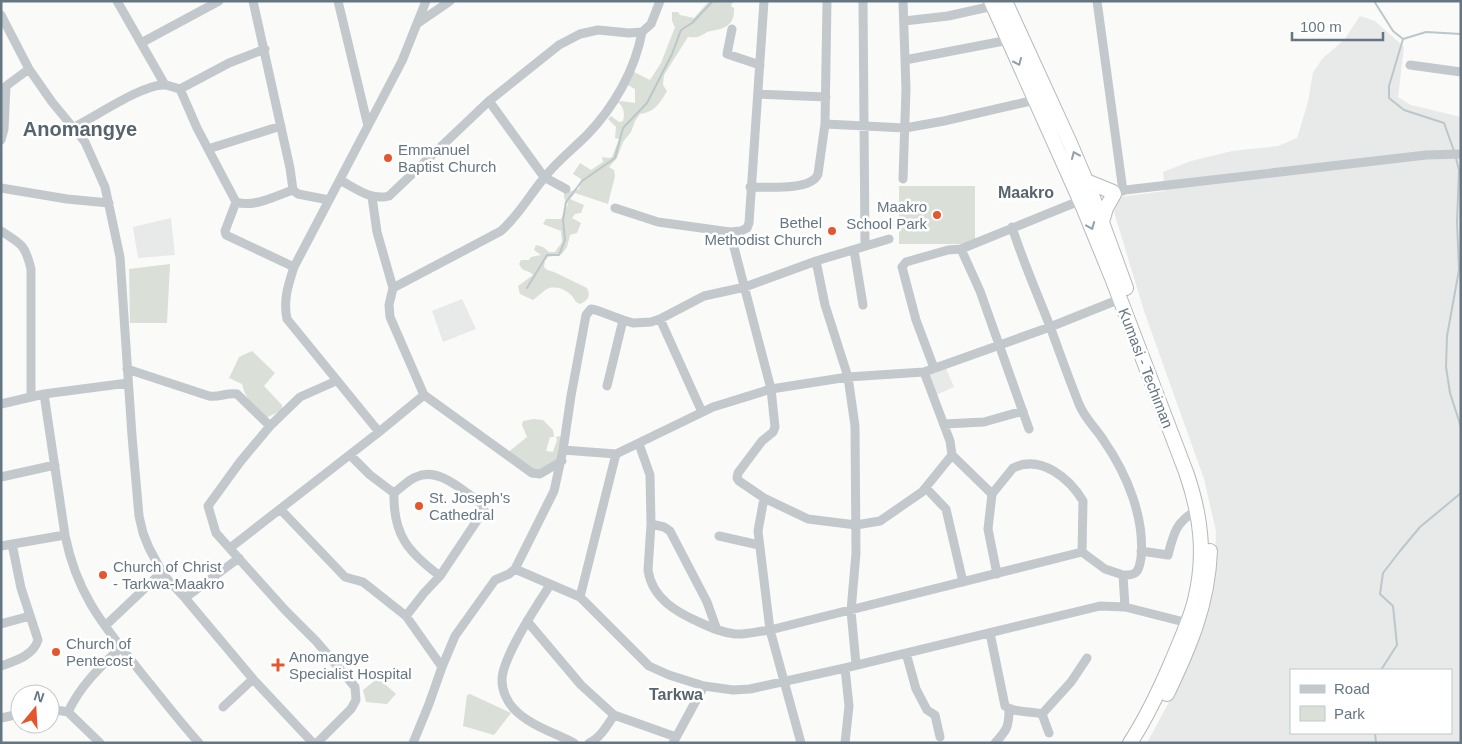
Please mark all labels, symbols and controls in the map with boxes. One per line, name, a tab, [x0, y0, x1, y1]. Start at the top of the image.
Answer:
scale bar	[1292, 10, 1383, 42]
text: 100 m	[1300, 18, 1342, 35]
one-way arrow	[1012, 57, 1023, 66]
district label: Anomangye	[23, 118, 137, 140]
place label: Emmanuel Baptist Church	[398, 141, 496, 175]
one-way arrow	[1071, 151, 1081, 160]
marker: Emmanuel Baptist Church	[382, 152, 394, 164]
district label: Maakro	[998, 184, 1054, 201]
place label: Maakro School Park	[846, 198, 927, 232]
marker: Maakro School Park	[931, 209, 943, 221]
place label: Bethel Methodist Church	[704, 214, 822, 248]
one-way arrow	[1085, 221, 1095, 230]
marker: Bethel Methodist Church	[826, 225, 838, 237]
street label: Kumasi - Techiman	[1115, 306, 1177, 430]
place label: St. Joseph's Cathedral	[429, 489, 510, 523]
marker: St. Joseph's Cathedral	[413, 500, 425, 512]
place label: Church of Christ - Tarkwa-Maakro	[113, 558, 224, 592]
marker: Church of Christ - Tarkwa-Maakro	[97, 569, 109, 581]
place label: Church of Pentecost	[66, 635, 134, 669]
marker: Church of Pentecost	[50, 646, 62, 658]
place label: Anomangye Specialist Hospital	[289, 648, 412, 682]
marker: Anomangye Specialist Hospital	[271, 658, 285, 672]
legend	[1290, 669, 1452, 734]
text: Road	[1334, 680, 1370, 697]
north arrow	[10, 684, 60, 734]
district label: Tarkwa	[649, 686, 703, 703]
text: N	[32, 687, 46, 706]
text: Park	[1334, 705, 1365, 722]

